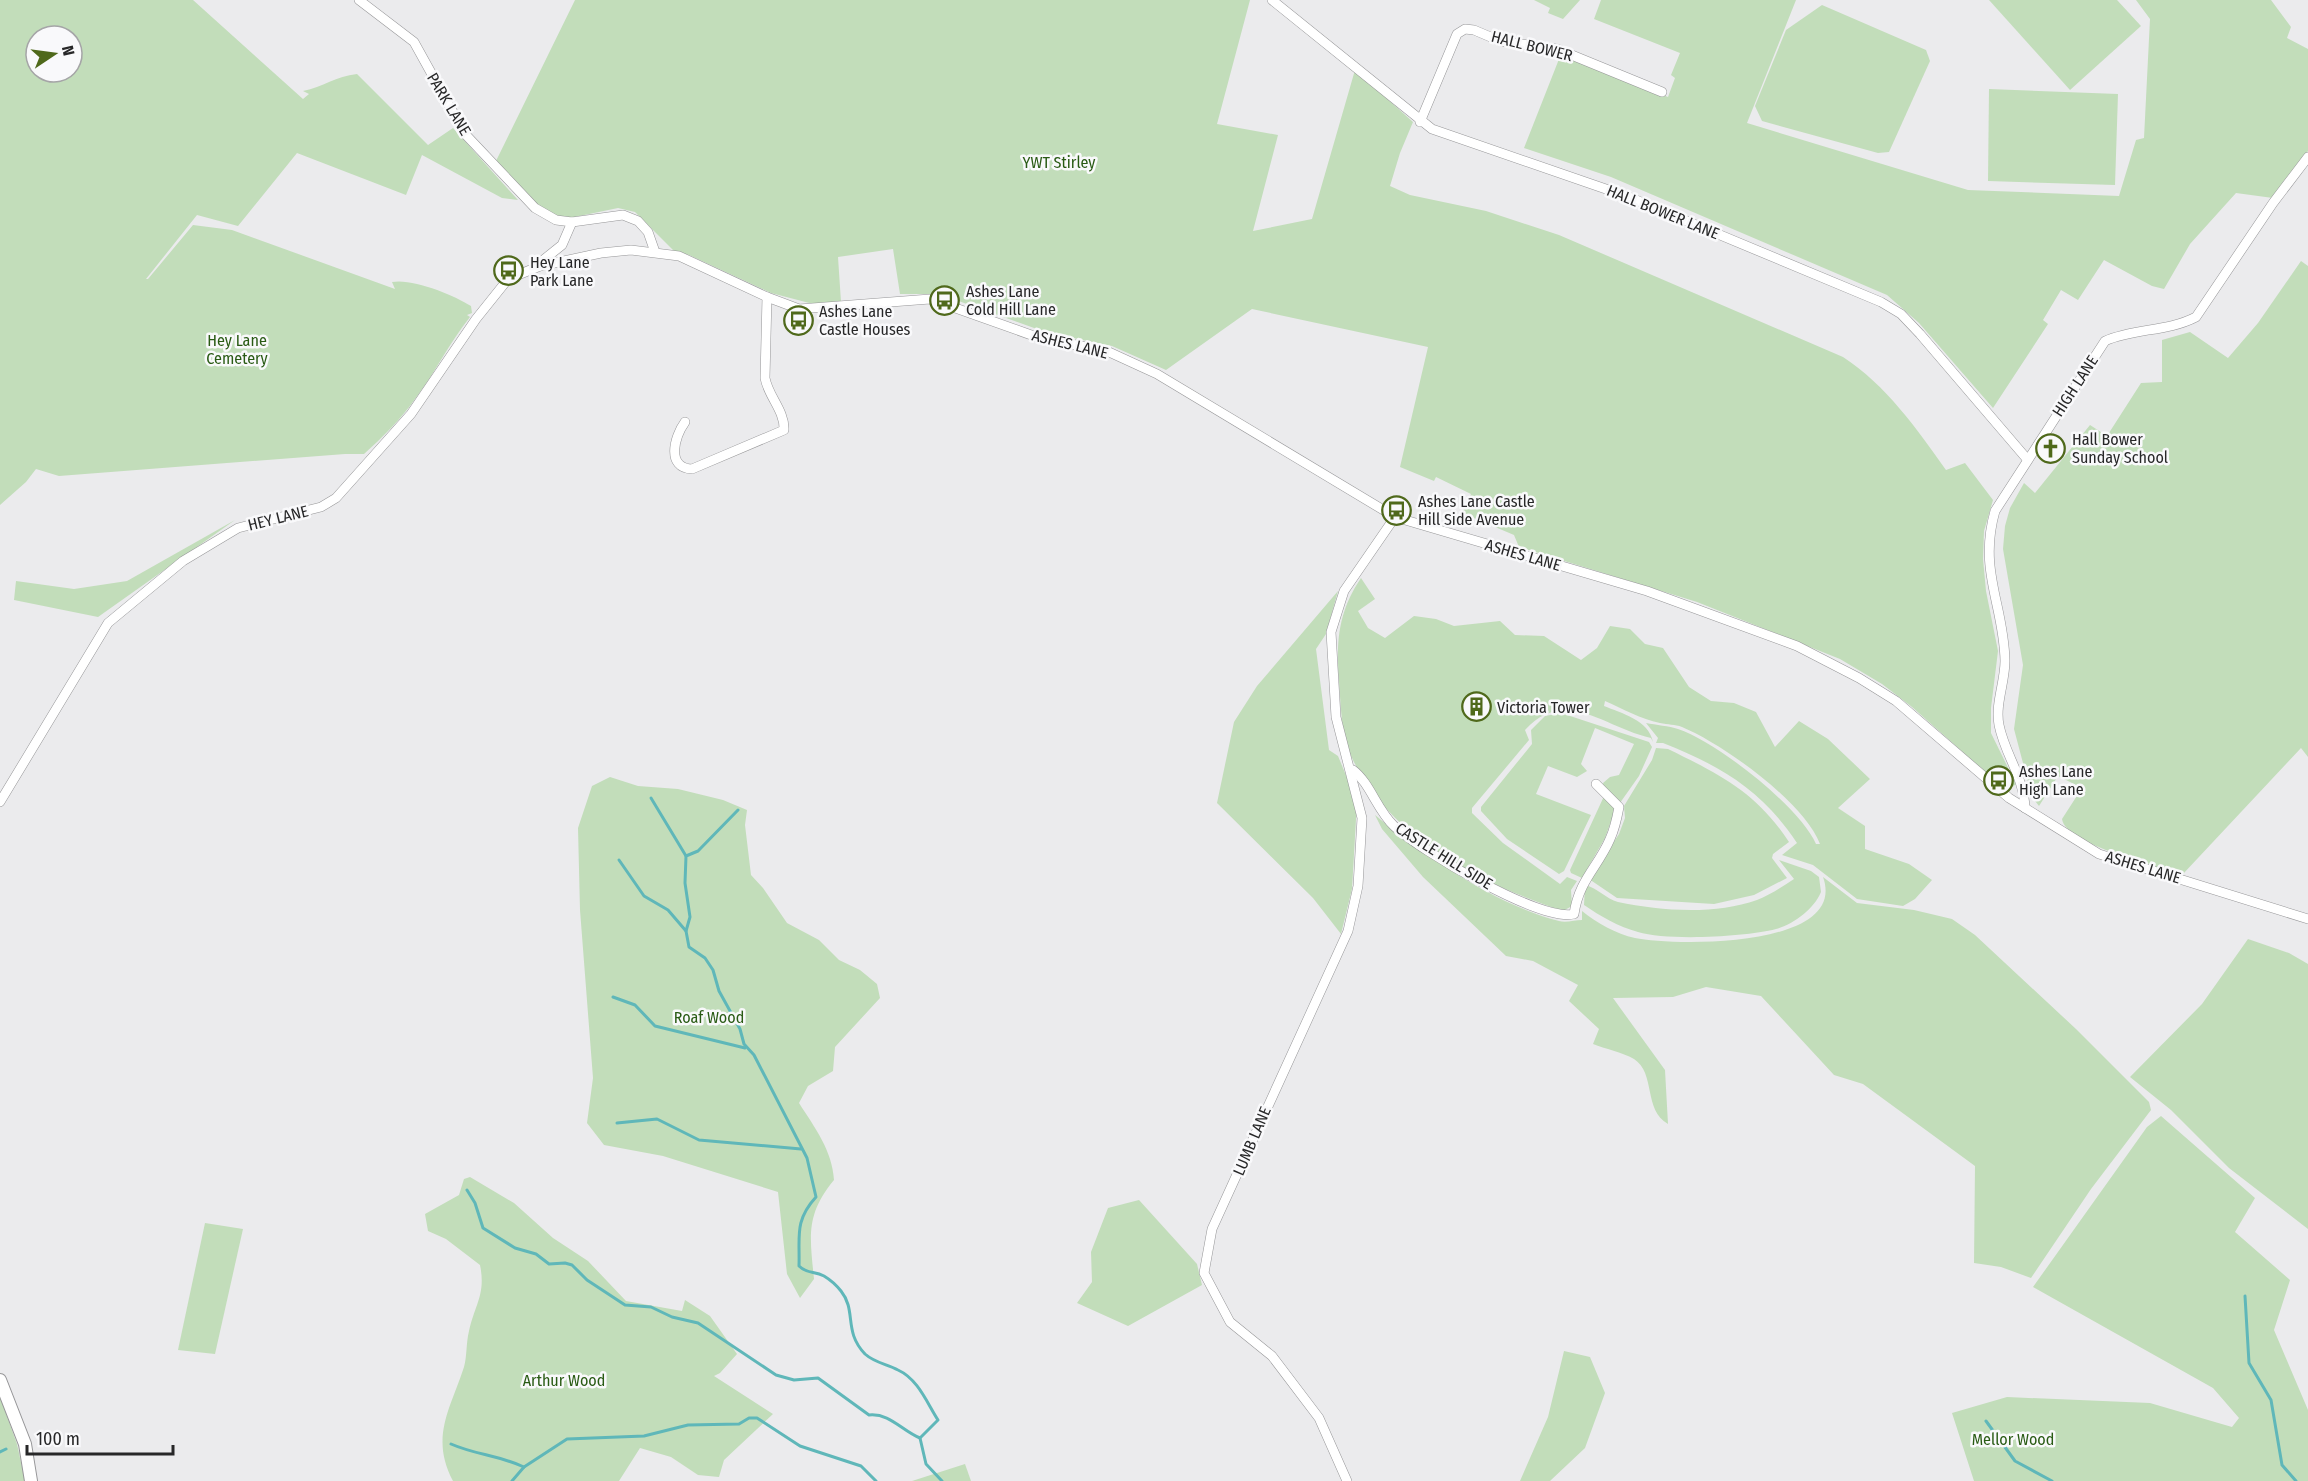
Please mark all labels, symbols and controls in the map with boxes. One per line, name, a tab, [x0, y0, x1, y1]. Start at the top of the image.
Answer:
north arrow	[24, 24, 84, 84]
street label: HALL BOWER	[1489, 27, 1575, 65]
text: N	[58, 44, 78, 58]
street label: PARK LANE	[423, 69, 475, 139]
park label: YWT Stirley	[1022, 153, 1096, 172]
street label: HALL BOWER LANE	[1604, 181, 1722, 243]
place label: Hey Lane Park Lane	[530, 253, 593, 290]
bus stop icon: Hey Lane Park Lane	[493, 255, 525, 287]
place label: Ashes Lane Cold Hill Lane	[966, 282, 1056, 319]
bus stop icon: Ashes Lane Cold Hill Lane	[929, 284, 961, 316]
place label: Ashes Lane Castle Houses	[819, 302, 911, 339]
bus stop icon: Ashes Lane Castle Houses	[782, 304, 814, 336]
street label: ASHES LANE	[1030, 325, 1110, 363]
park label: Hey Lane Cemetery	[206, 331, 269, 368]
street label: HIGH LANE	[2048, 352, 2102, 420]
place label: Hall Bower Sunday School	[2072, 430, 2168, 467]
church icon: Hall Bower Sunday School	[2035, 432, 2067, 464]
place label: Ashes Lane Castle Hill Side Avenue	[1418, 492, 1535, 529]
bus stop icon: Ashes Lane Castle Hill Side Avenue	[1381, 494, 1413, 526]
street label: HEY LANE	[246, 501, 310, 535]
street label: ASHES LANE	[1483, 535, 1563, 575]
building icon: Victoria Tower	[1460, 691, 1492, 723]
place label: Victoria Tower	[1497, 698, 1590, 717]
place label: Ashes Lane High Lane	[2019, 762, 2092, 799]
bus stop icon: Ashes Lane High Lane	[1982, 764, 2014, 796]
street label: CASTLE HILL SIDE	[1392, 819, 1496, 893]
street label: ASHES LANE	[2103, 847, 2183, 887]
park label: Roaf Wood	[674, 1008, 744, 1027]
street label: LUMB LANE	[1229, 1104, 1275, 1178]
park label: Arthur Wood	[523, 1371, 605, 1390]
scale bar	[27, 1418, 172, 1456]
text: 100 m	[36, 1428, 80, 1450]
park label: Mellor Wood	[1972, 1430, 2054, 1449]

